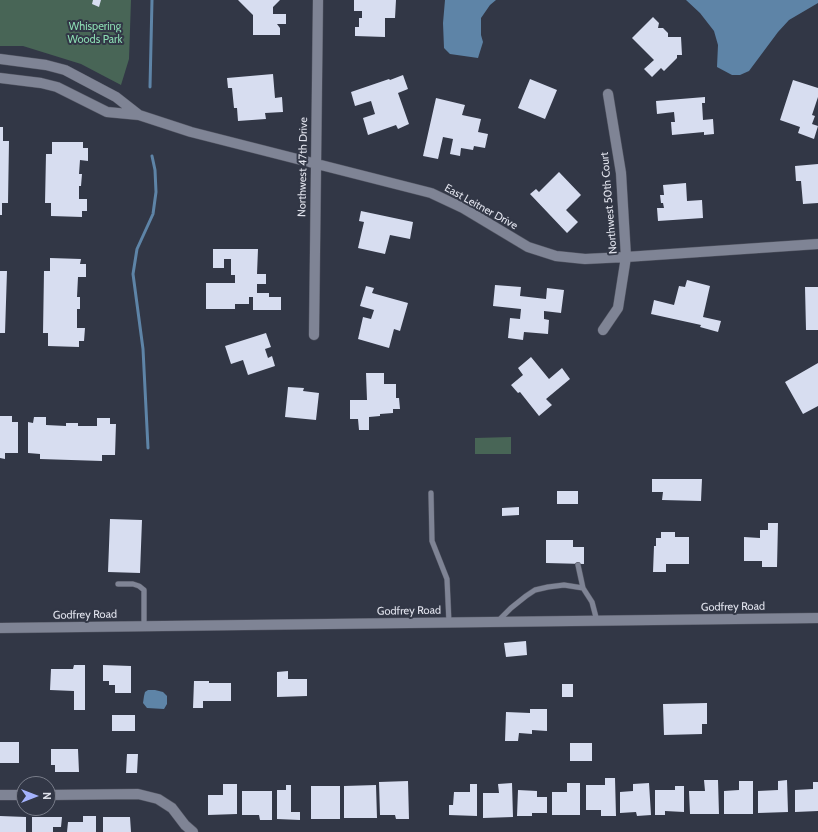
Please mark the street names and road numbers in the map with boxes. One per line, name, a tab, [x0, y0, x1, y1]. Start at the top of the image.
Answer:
street label: Northwest 47th Drive	[296, 117, 310, 217]
street label: Northwest 50th Court	[598, 151, 620, 255]
street label: East Leitner Drive	[442, 181, 520, 233]
street label: Godfrey Road	[701, 600, 765, 614]
street label: Godfrey Road	[377, 604, 441, 618]
street label: Godfrey Road	[53, 608, 117, 622]

